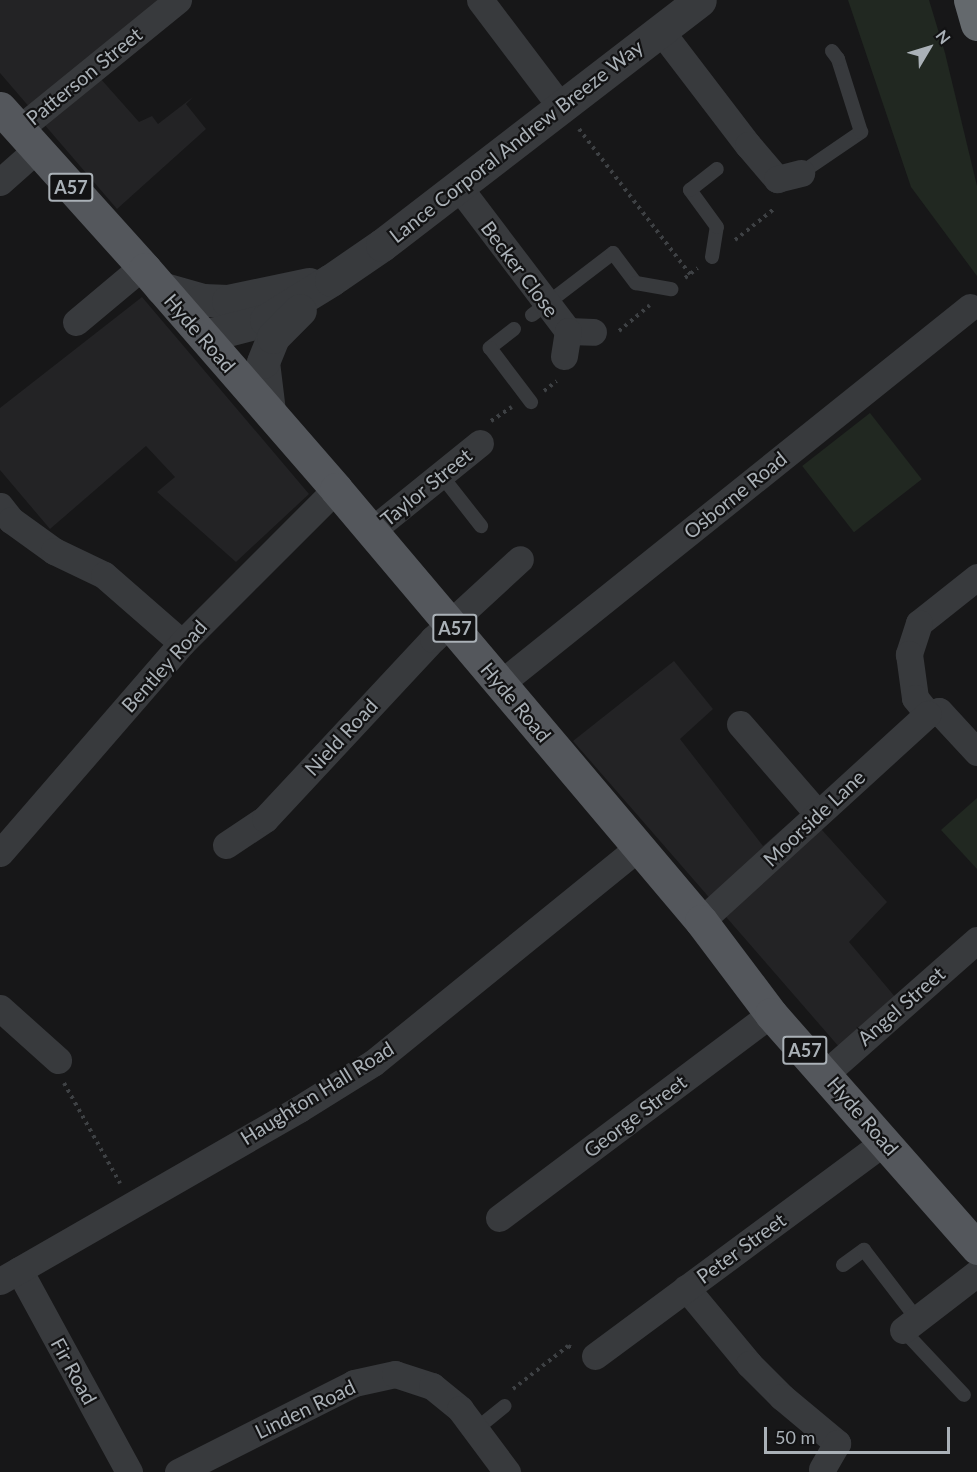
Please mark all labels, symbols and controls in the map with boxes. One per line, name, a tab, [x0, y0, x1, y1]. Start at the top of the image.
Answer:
north arrow	[899, 18, 959, 78]
street label: Patterson Street	[21, 22, 147, 130]
text: N	[932, 26, 955, 47]
street label: Lance Corporal Andrew Breeze Way	[384, 34, 648, 248]
road number: A57	[47, 172, 95, 202]
street label: Becker Close	[476, 216, 564, 322]
street label: Hyde Road	[159, 289, 241, 377]
street label: Taylor Street	[375, 443, 477, 531]
street label: Osborne Road	[679, 446, 791, 544]
road number: A57	[431, 613, 479, 643]
street label: Bentley Road	[116, 615, 212, 717]
street label: Hyde Road	[476, 657, 556, 747]
street label: Nield Road	[300, 694, 382, 780]
street label: Moorside Lane	[758, 765, 870, 871]
street label: Angel Street	[852, 962, 950, 1050]
road number: A57	[781, 1035, 829, 1065]
street label: Haughton Hall Road	[236, 1036, 398, 1150]
street label: George Street	[579, 1070, 691, 1162]
street label: Hyde Road	[822, 1072, 904, 1160]
street label: Peter Street	[692, 1208, 790, 1288]
street label: Fir Road	[46, 1333, 102, 1409]
street label: Linden Road	[251, 1374, 359, 1444]
scale bar	[767, 1415, 953, 1453]
text: 50 m	[775, 1426, 815, 1448]

